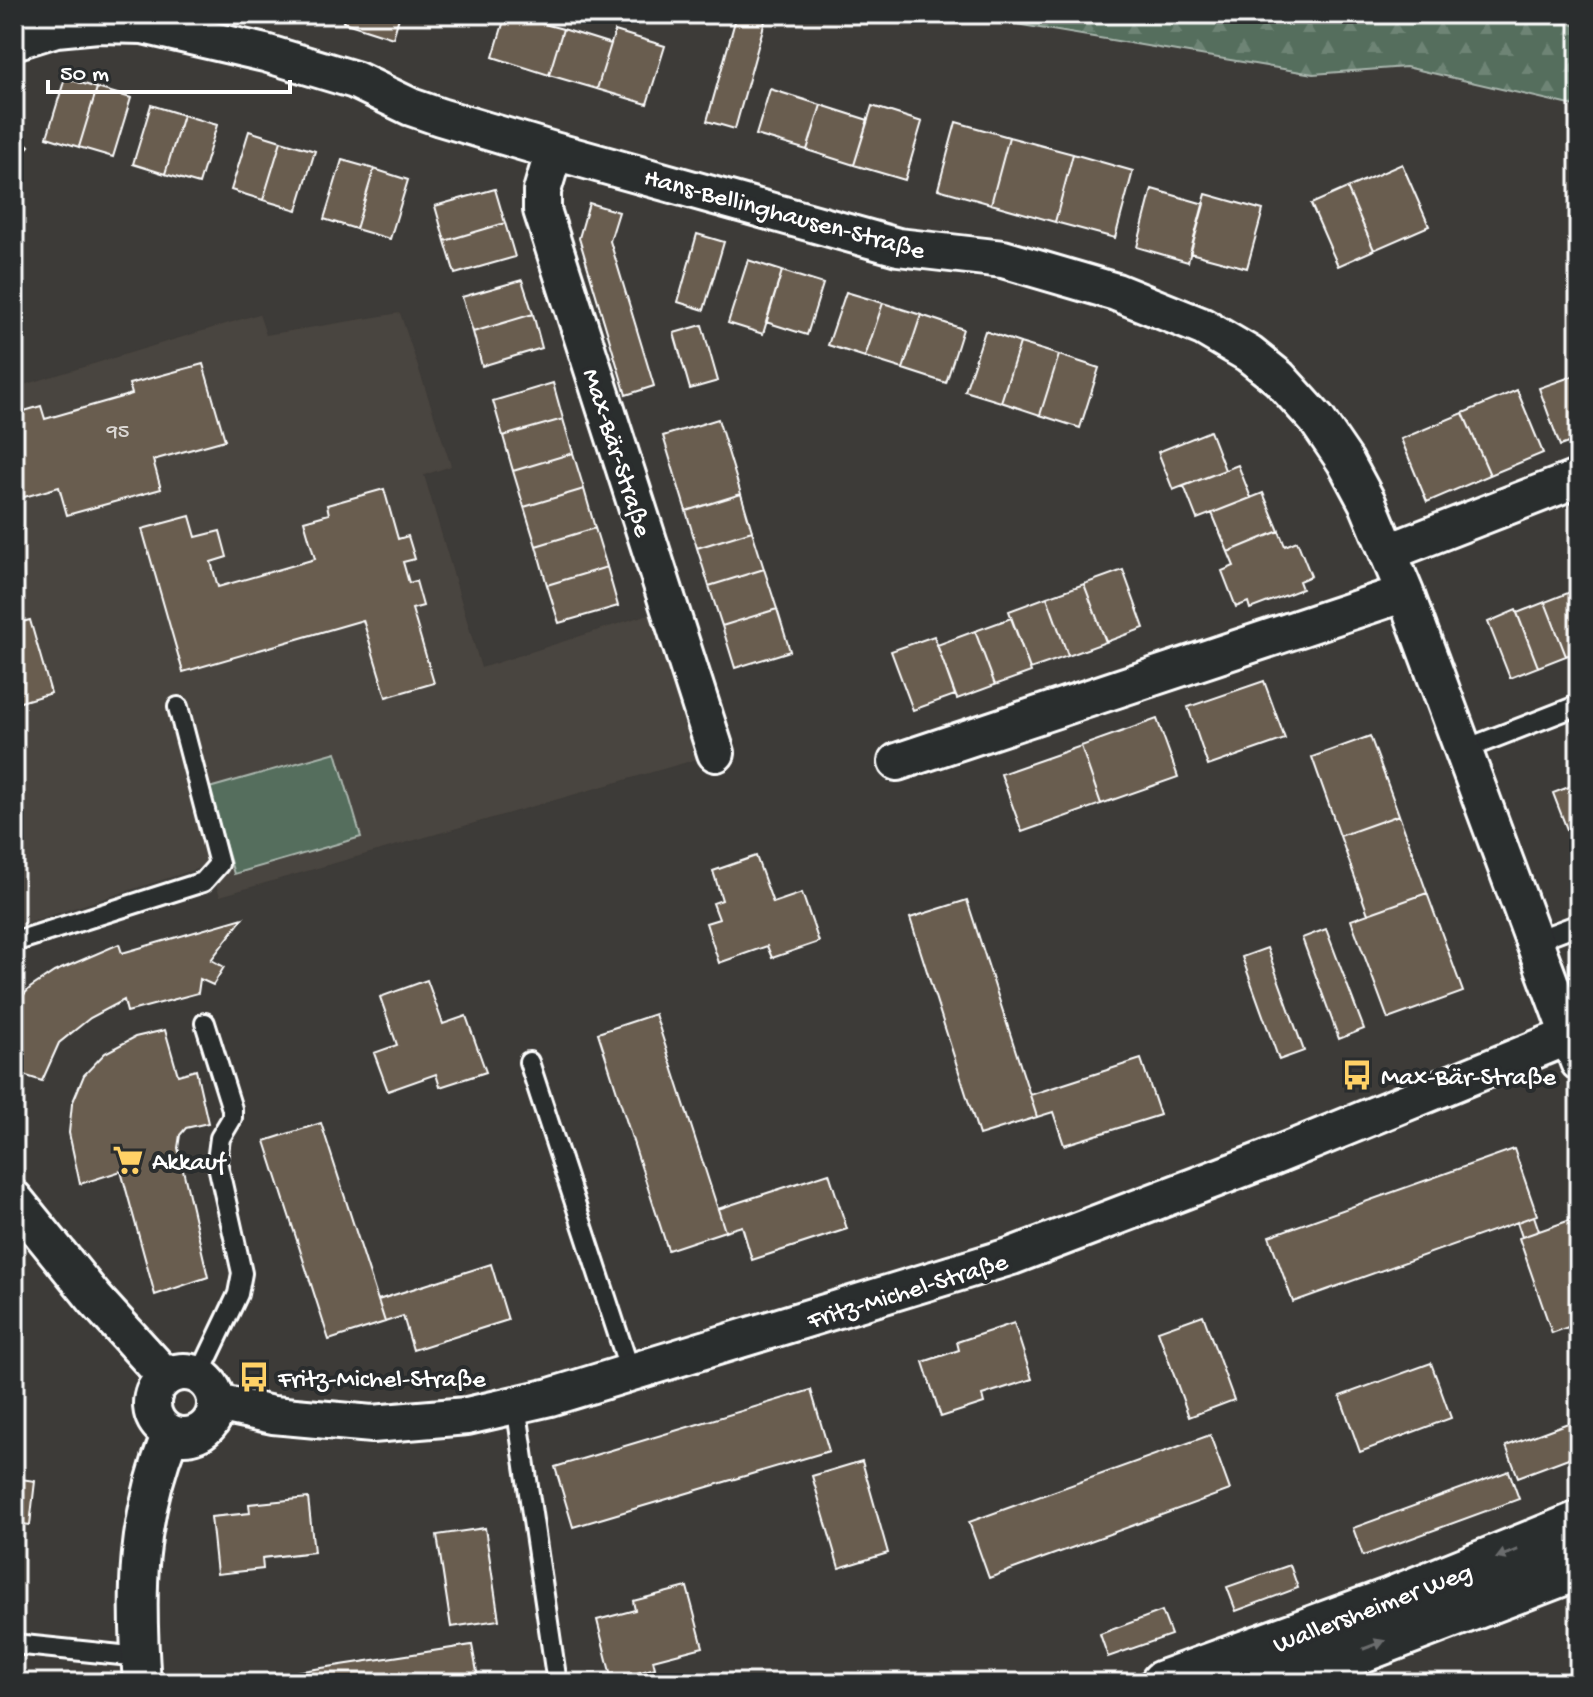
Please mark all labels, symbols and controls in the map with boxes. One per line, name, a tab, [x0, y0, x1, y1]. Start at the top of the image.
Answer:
scale bar	[48, 44, 290, 94]
text: 50 m	[60, 61, 109, 90]
street label: Hans-Bellinghausen-Straße	[640, 164, 928, 269]
street label: Max-Bär-Straße	[573, 365, 657, 542]
house number: 95	[106, 420, 129, 446]
bus stop icon: Max-Bär-Straße	[1340, 1058, 1374, 1092]
place label: Max-Bär-Straße	[1381, 1064, 1557, 1095]
supermarket icon: Akkauf	[111, 1143, 145, 1177]
place label: Akkauf	[152, 1149, 227, 1180]
street label: Fritz-Michel-Straße	[803, 1248, 1013, 1339]
bus stop icon: Fritz-Michel-Straße	[237, 1360, 271, 1394]
place label: Fritz-Michel-Straße	[277, 1366, 486, 1397]
one-way arrow	[1495, 1548, 1519, 1561]
street label: Wallersheimer Weg	[1270, 1558, 1478, 1662]
one-way arrow	[1362, 1638, 1386, 1651]

